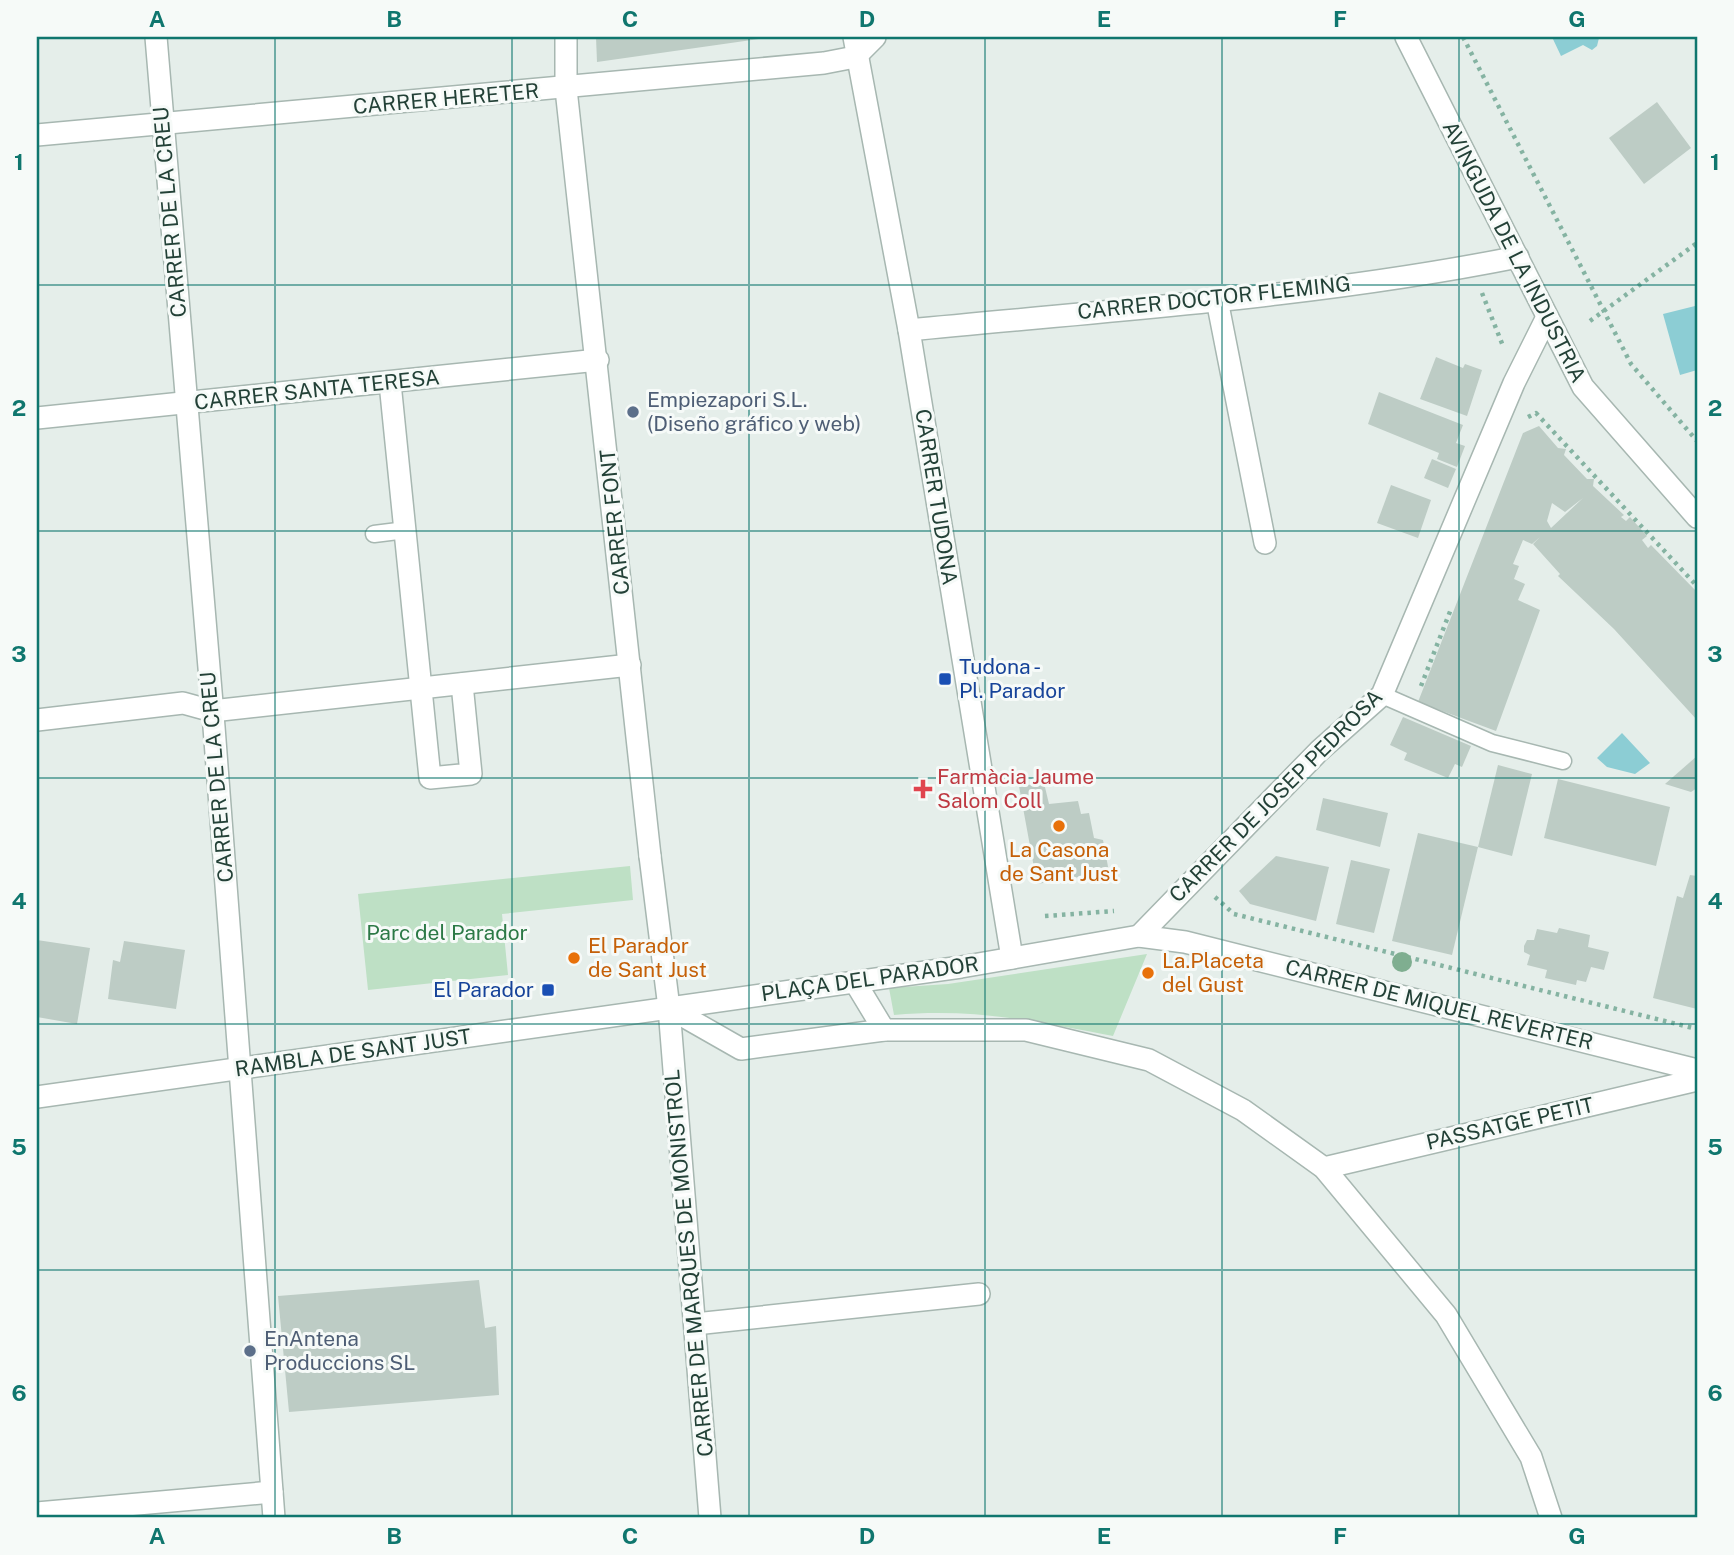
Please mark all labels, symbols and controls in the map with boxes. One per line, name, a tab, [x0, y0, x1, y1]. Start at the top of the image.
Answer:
text: A	[149, 5, 166, 32]
text: B	[386, 5, 402, 32]
text: C	[622, 5, 638, 32]
text: D	[859, 5, 875, 32]
text: E	[1097, 5, 1111, 32]
text: F	[1333, 5, 1347, 32]
text: G	[1568, 5, 1586, 32]
street label: CARRER HERETER	[352, 78, 540, 119]
street label: CARRER DE LA CREU	[148, 106, 191, 319]
street label: AVINGUDA DE LA INDUSTRIA	[1437, 117, 1591, 387]
text: 1	[14, 148, 24, 175]
text: 1	[1710, 148, 1720, 175]
street label: CARRER DOCTOR FLEMING	[1076, 271, 1352, 324]
street label: CARRER SANTA TERESA	[193, 364, 441, 415]
place label: Empiezapori S.L. (Diseño gráfico y web)	[647, 387, 861, 436]
text: 2	[12, 394, 26, 421]
text: 2	[1708, 394, 1722, 421]
marker: Empiezapori S.L. (Diseño gráfico y web)	[625, 404, 641, 420]
street label: CARRER TUDONA	[910, 407, 963, 587]
street label: CARRER FONT	[594, 448, 635, 596]
text: 3	[11, 640, 27, 667]
text: 3	[1707, 640, 1723, 667]
place label: Tudona - Pl. Parador	[959, 654, 1065, 703]
street label: CARRER DE LA CREU	[195, 671, 238, 884]
marker: Tudona - Pl. Parador	[937, 671, 953, 687]
street label: CARRER DE JOSEP PEDROSA	[1164, 684, 1387, 907]
place label: Farmàcia Jaume Salom Coll	[937, 764, 1094, 813]
marker: Farmàcia Jaume Salom Coll	[915, 781, 931, 797]
marker: La Casona de Sant Just	[1051, 818, 1067, 834]
place label: La Casona de Sant Just	[1000, 837, 1118, 886]
text: 4	[11, 887, 27, 914]
text: 4	[1707, 887, 1723, 914]
park label: Parc del Parador	[366, 920, 528, 945]
place label: El Parador de Sant Just	[588, 933, 707, 982]
place label: La.Placeta del Gust	[1162, 948, 1264, 997]
marker: El Parador de Sant Just	[566, 950, 582, 966]
street label: PLAÇA DEL PARADOR	[759, 951, 980, 1006]
street label: CARRER DE MIQUEL REVERTER	[1283, 954, 1596, 1055]
marker: La.Placeta del Gust	[1140, 965, 1156, 981]
place label: El Parador	[433, 977, 534, 1002]
marker: El Parador	[540, 982, 556, 998]
street label: RAMBLA DE SANT JUST	[233, 1024, 473, 1081]
street label: CARRER DE MARQUES DE MONISTROL	[659, 1068, 718, 1458]
street label: PASSATGE PETIT	[1424, 1092, 1596, 1155]
text: 5	[11, 1133, 27, 1160]
text: 5	[1707, 1133, 1723, 1160]
place label: EnAntena Produccions SL	[264, 1326, 416, 1375]
marker: EnAntena Produccions SL	[242, 1343, 258, 1359]
text: 6	[11, 1379, 27, 1406]
text: 6	[1707, 1379, 1723, 1406]
text: A	[149, 1522, 166, 1549]
text: B	[386, 1522, 402, 1549]
text: C	[622, 1522, 638, 1549]
text: D	[859, 1522, 875, 1549]
text: E	[1097, 1522, 1111, 1549]
text: F	[1333, 1522, 1347, 1549]
text: G	[1568, 1522, 1586, 1549]

